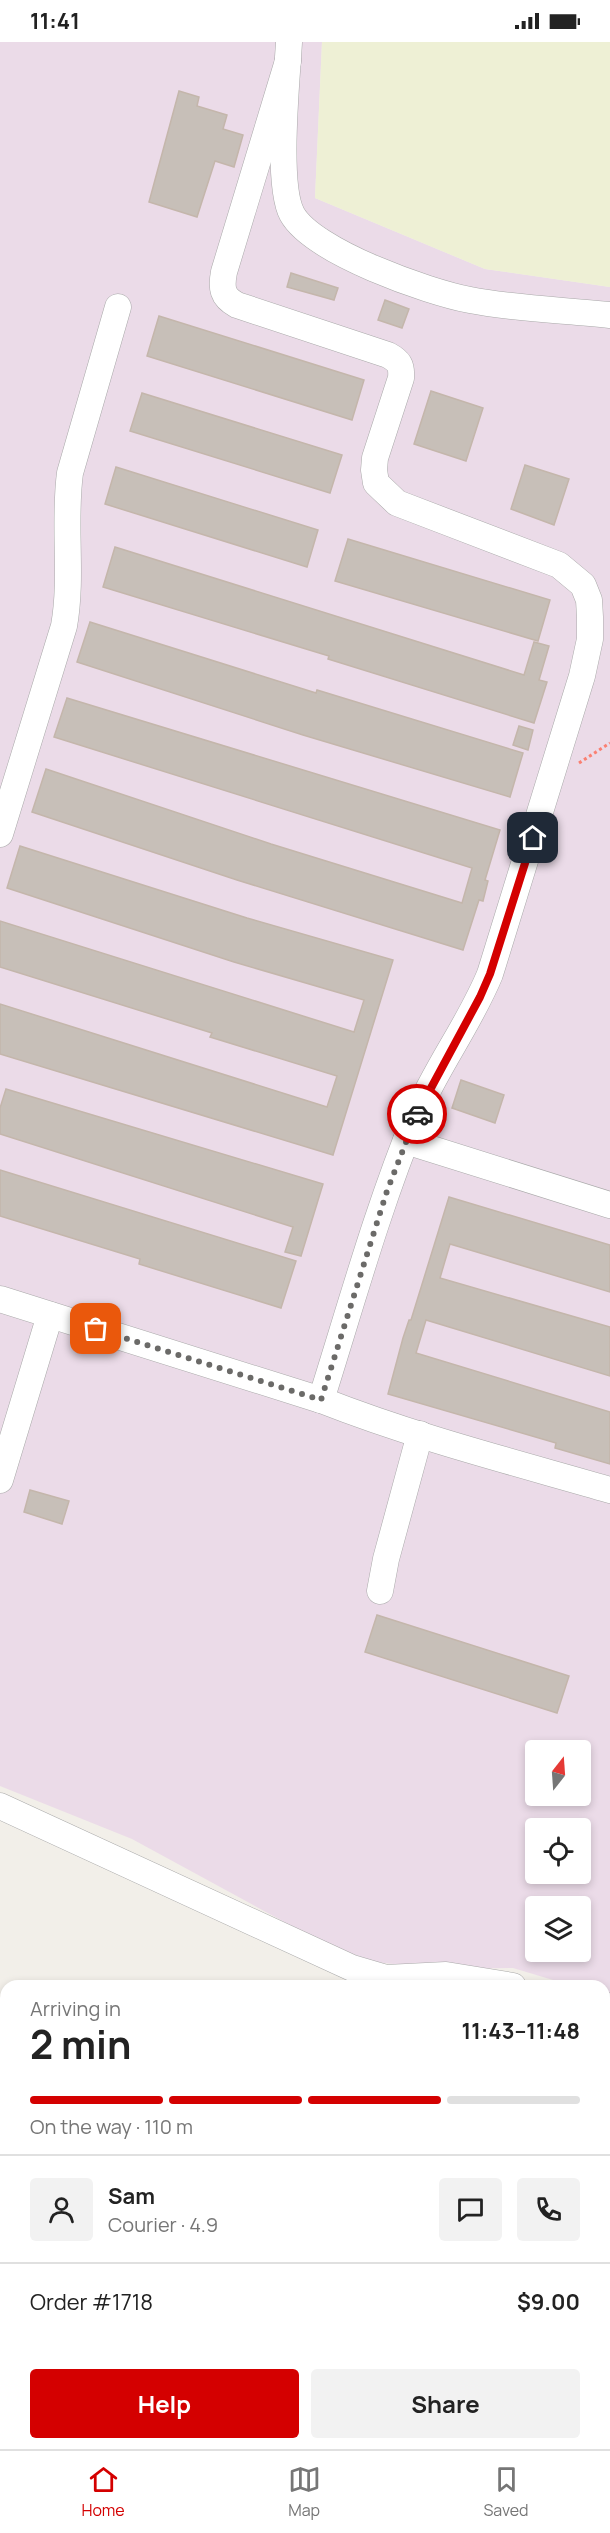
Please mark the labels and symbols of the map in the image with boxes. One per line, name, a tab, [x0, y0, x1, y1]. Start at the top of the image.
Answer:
pin	[507, 812, 558, 863]
courier	[387, 1084, 447, 1144]
pin	[70, 1303, 121, 1354]
north arrow	[525, 1740, 591, 1806]

